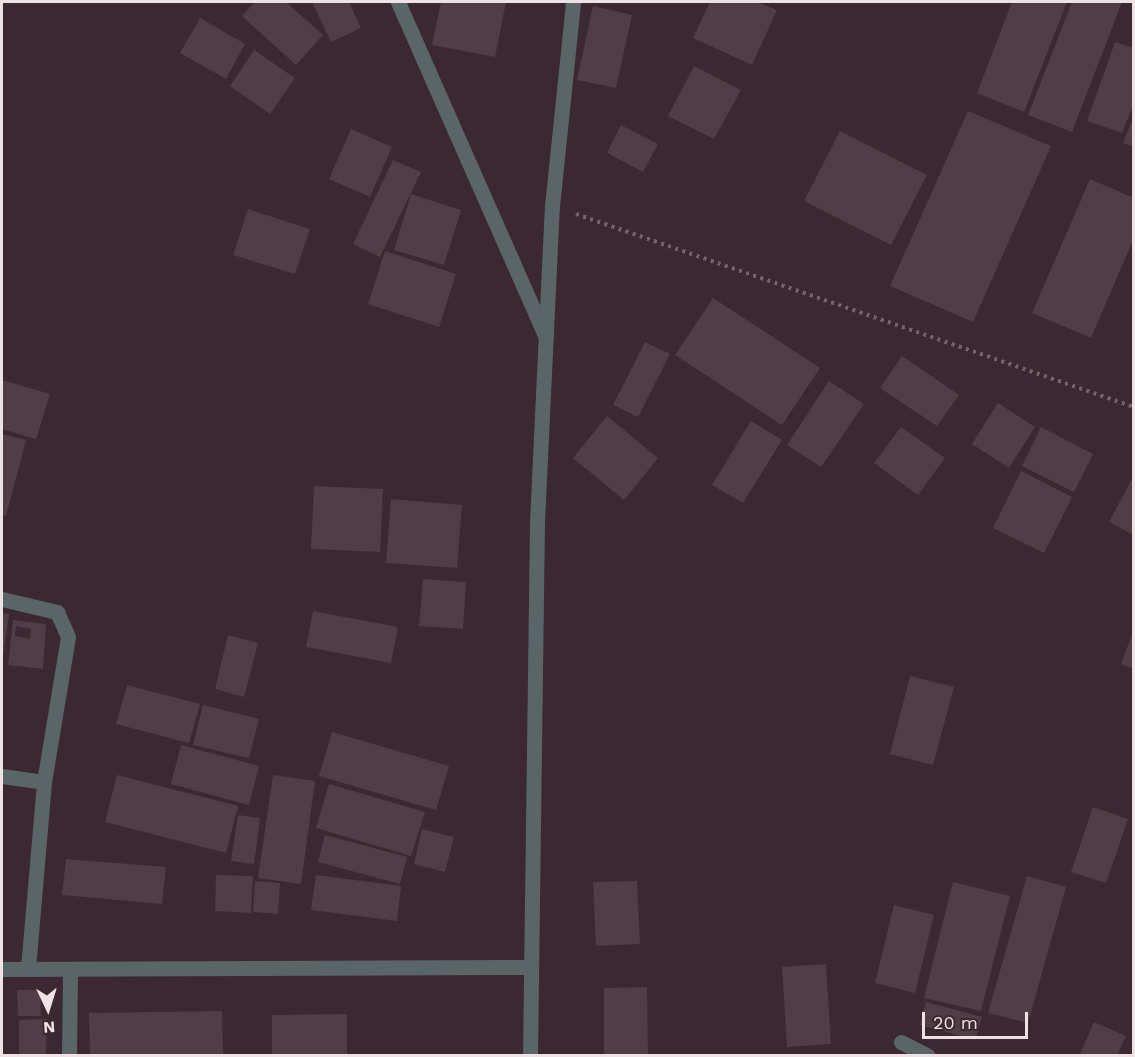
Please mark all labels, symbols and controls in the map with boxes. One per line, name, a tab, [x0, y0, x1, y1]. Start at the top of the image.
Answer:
north arrow	[18, 979, 78, 1039]
scale bar	[925, 1000, 1032, 1038]
text: 20 m	[933, 1012, 978, 1033]
text: N	[43, 1018, 56, 1037]

